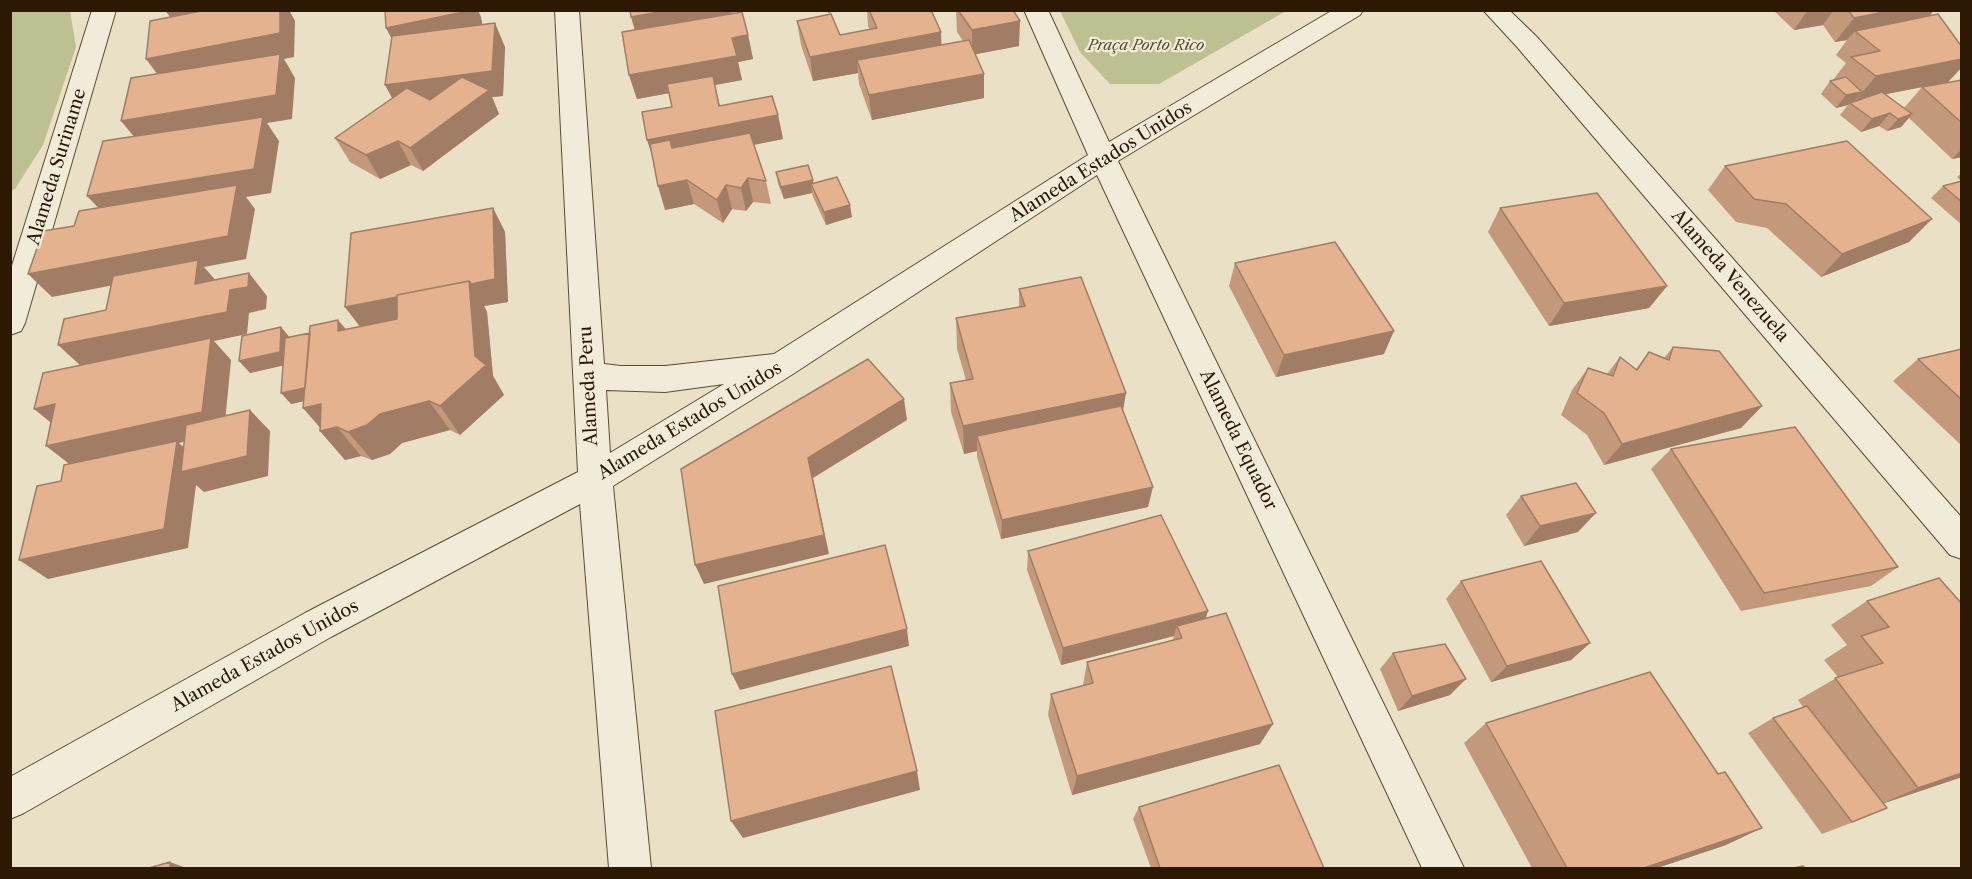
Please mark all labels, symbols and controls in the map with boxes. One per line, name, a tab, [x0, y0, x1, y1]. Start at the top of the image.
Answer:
park label: Praça Porto Rico	[1088, 37, 1204, 55]
street label: Alameda Suriname	[23, 86, 91, 248]
street label: Alameda Estados Unidos	[1006, 97, 1196, 227]
street label: Alameda Venezuela	[1667, 205, 1793, 347]
street label: Alameda Peru	[575, 325, 603, 447]
street label: Alameda Estados Unidos	[594, 357, 786, 485]
street label: Alameda Equador	[1195, 366, 1281, 514]
street label: Alameda Estados Unidos	[168, 595, 362, 717]

